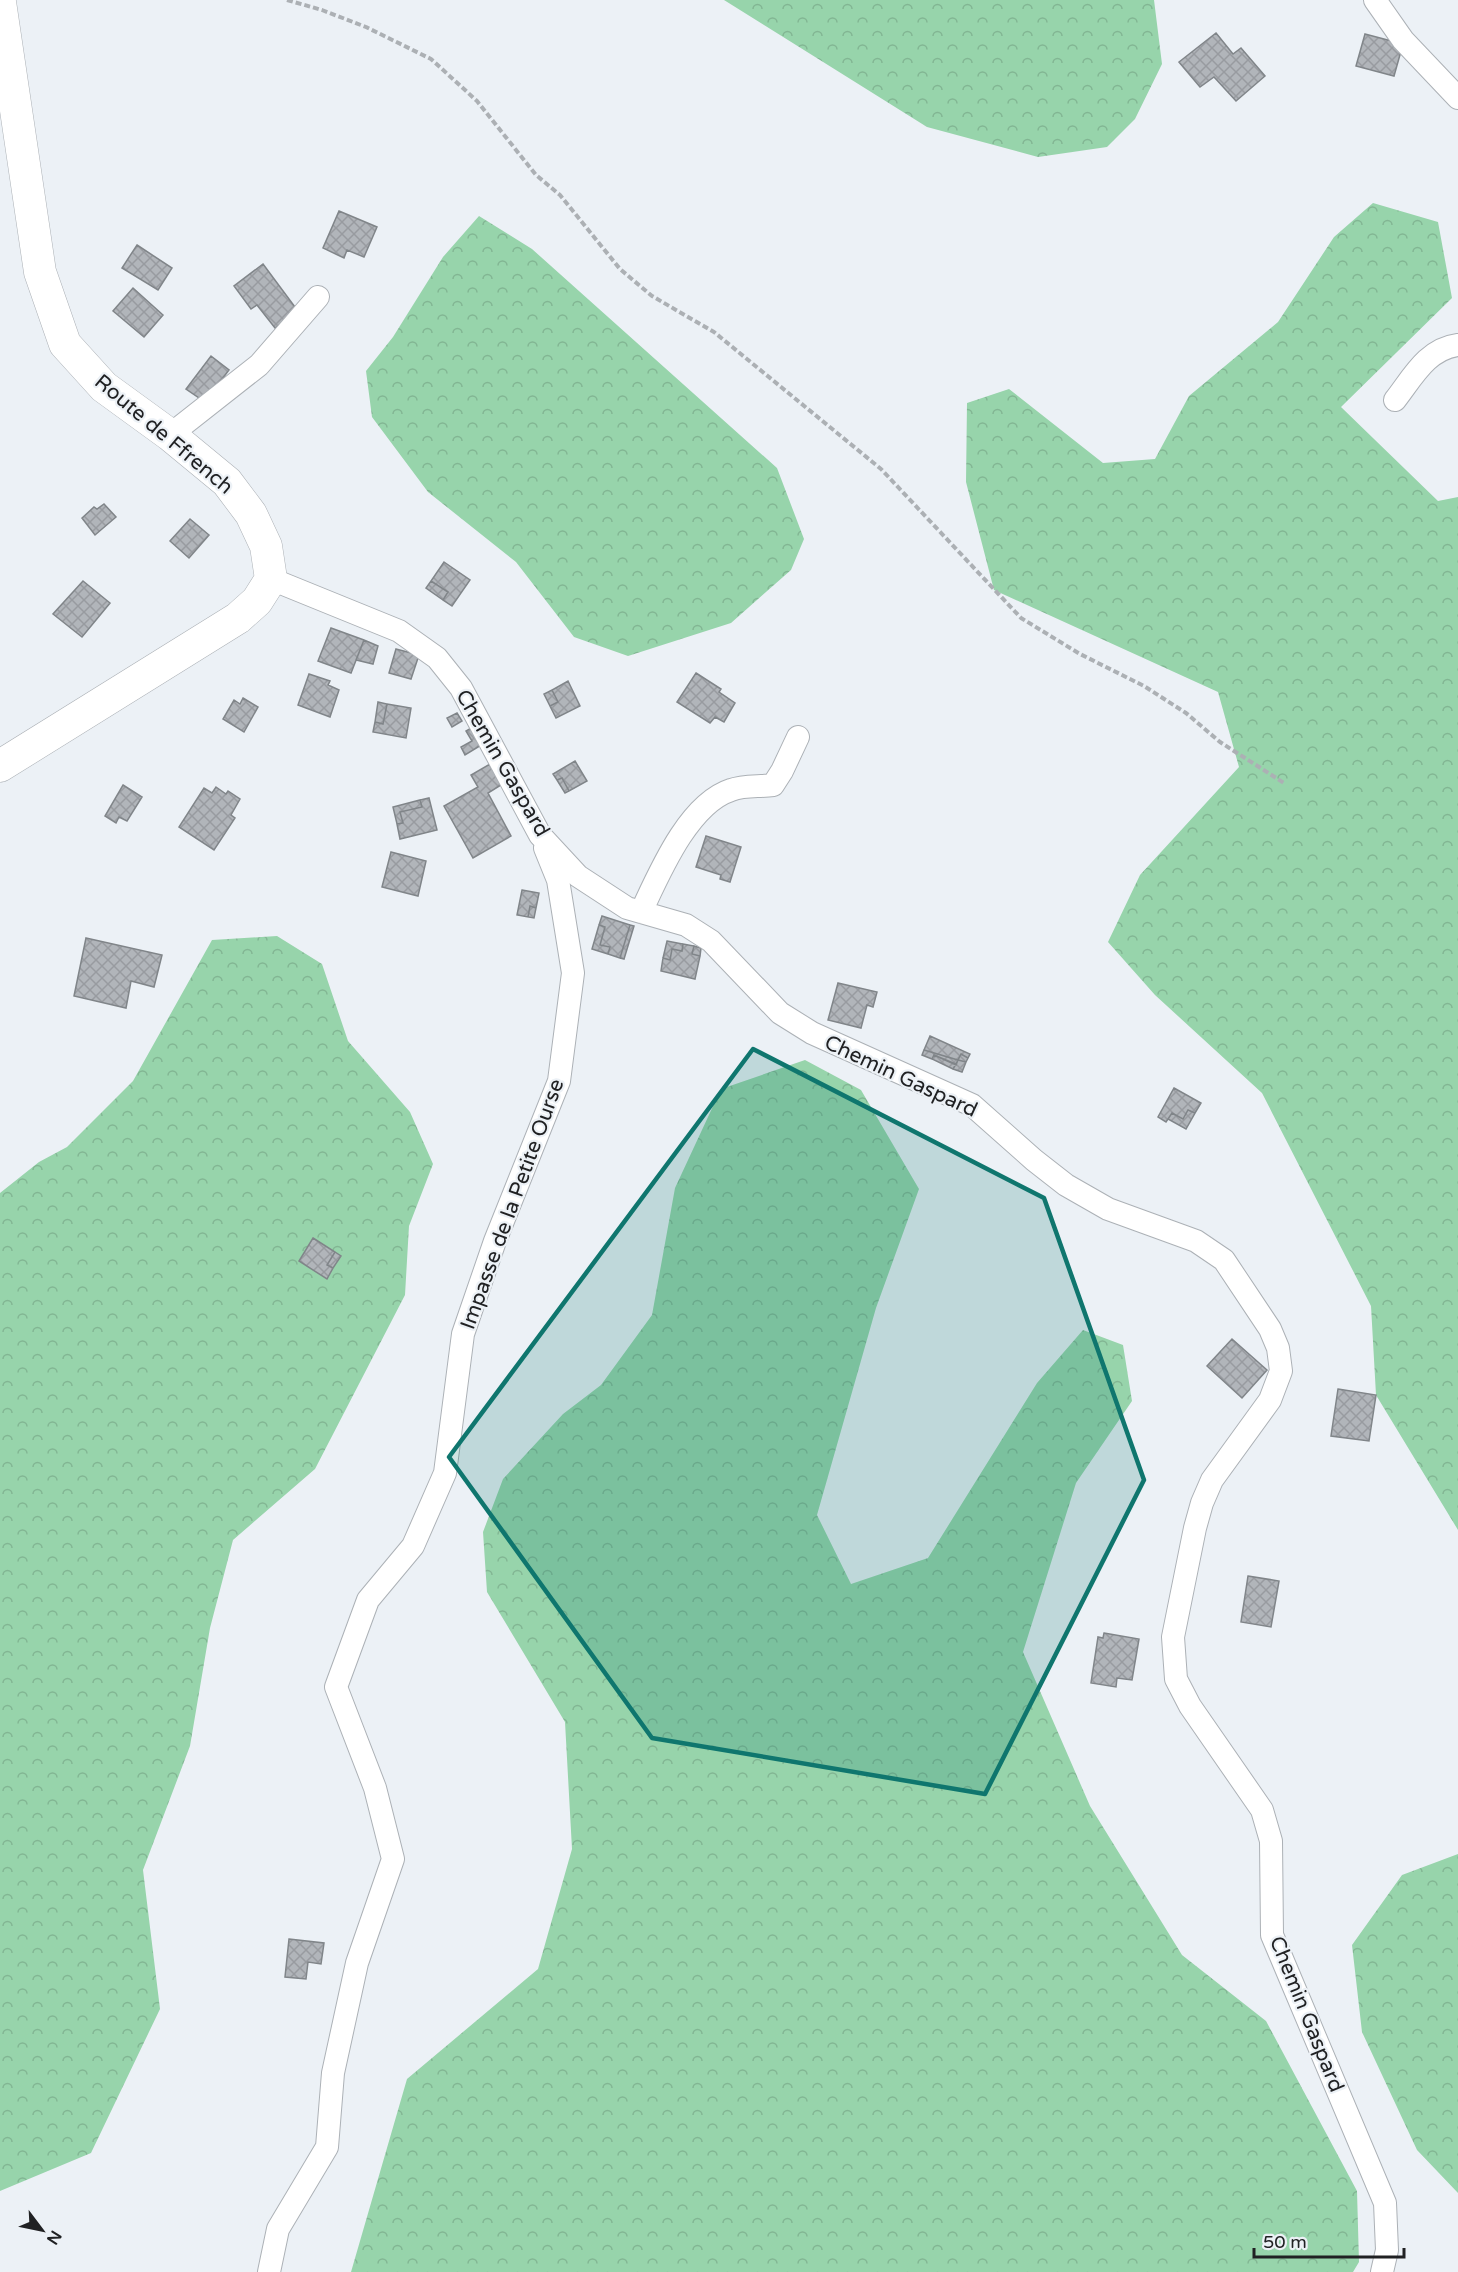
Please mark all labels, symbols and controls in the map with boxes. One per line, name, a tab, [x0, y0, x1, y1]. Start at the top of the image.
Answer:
street label: Route de Ffrench	[89, 369, 238, 500]
street label: Chemin Gaspard	[450, 685, 555, 841]
street label: Chemin Gaspard	[820, 1030, 981, 1123]
street label: Impasse de la Petite Ourse	[455, 1075, 569, 1333]
street label: Chemin Gaspard	[1264, 1933, 1349, 2096]
north arrow	[12, 2200, 72, 2260]
scale bar	[1254, 2221, 1404, 2259]
text: N	[42, 2227, 66, 2248]
text: 50 m	[1263, 2231, 1307, 2253]

